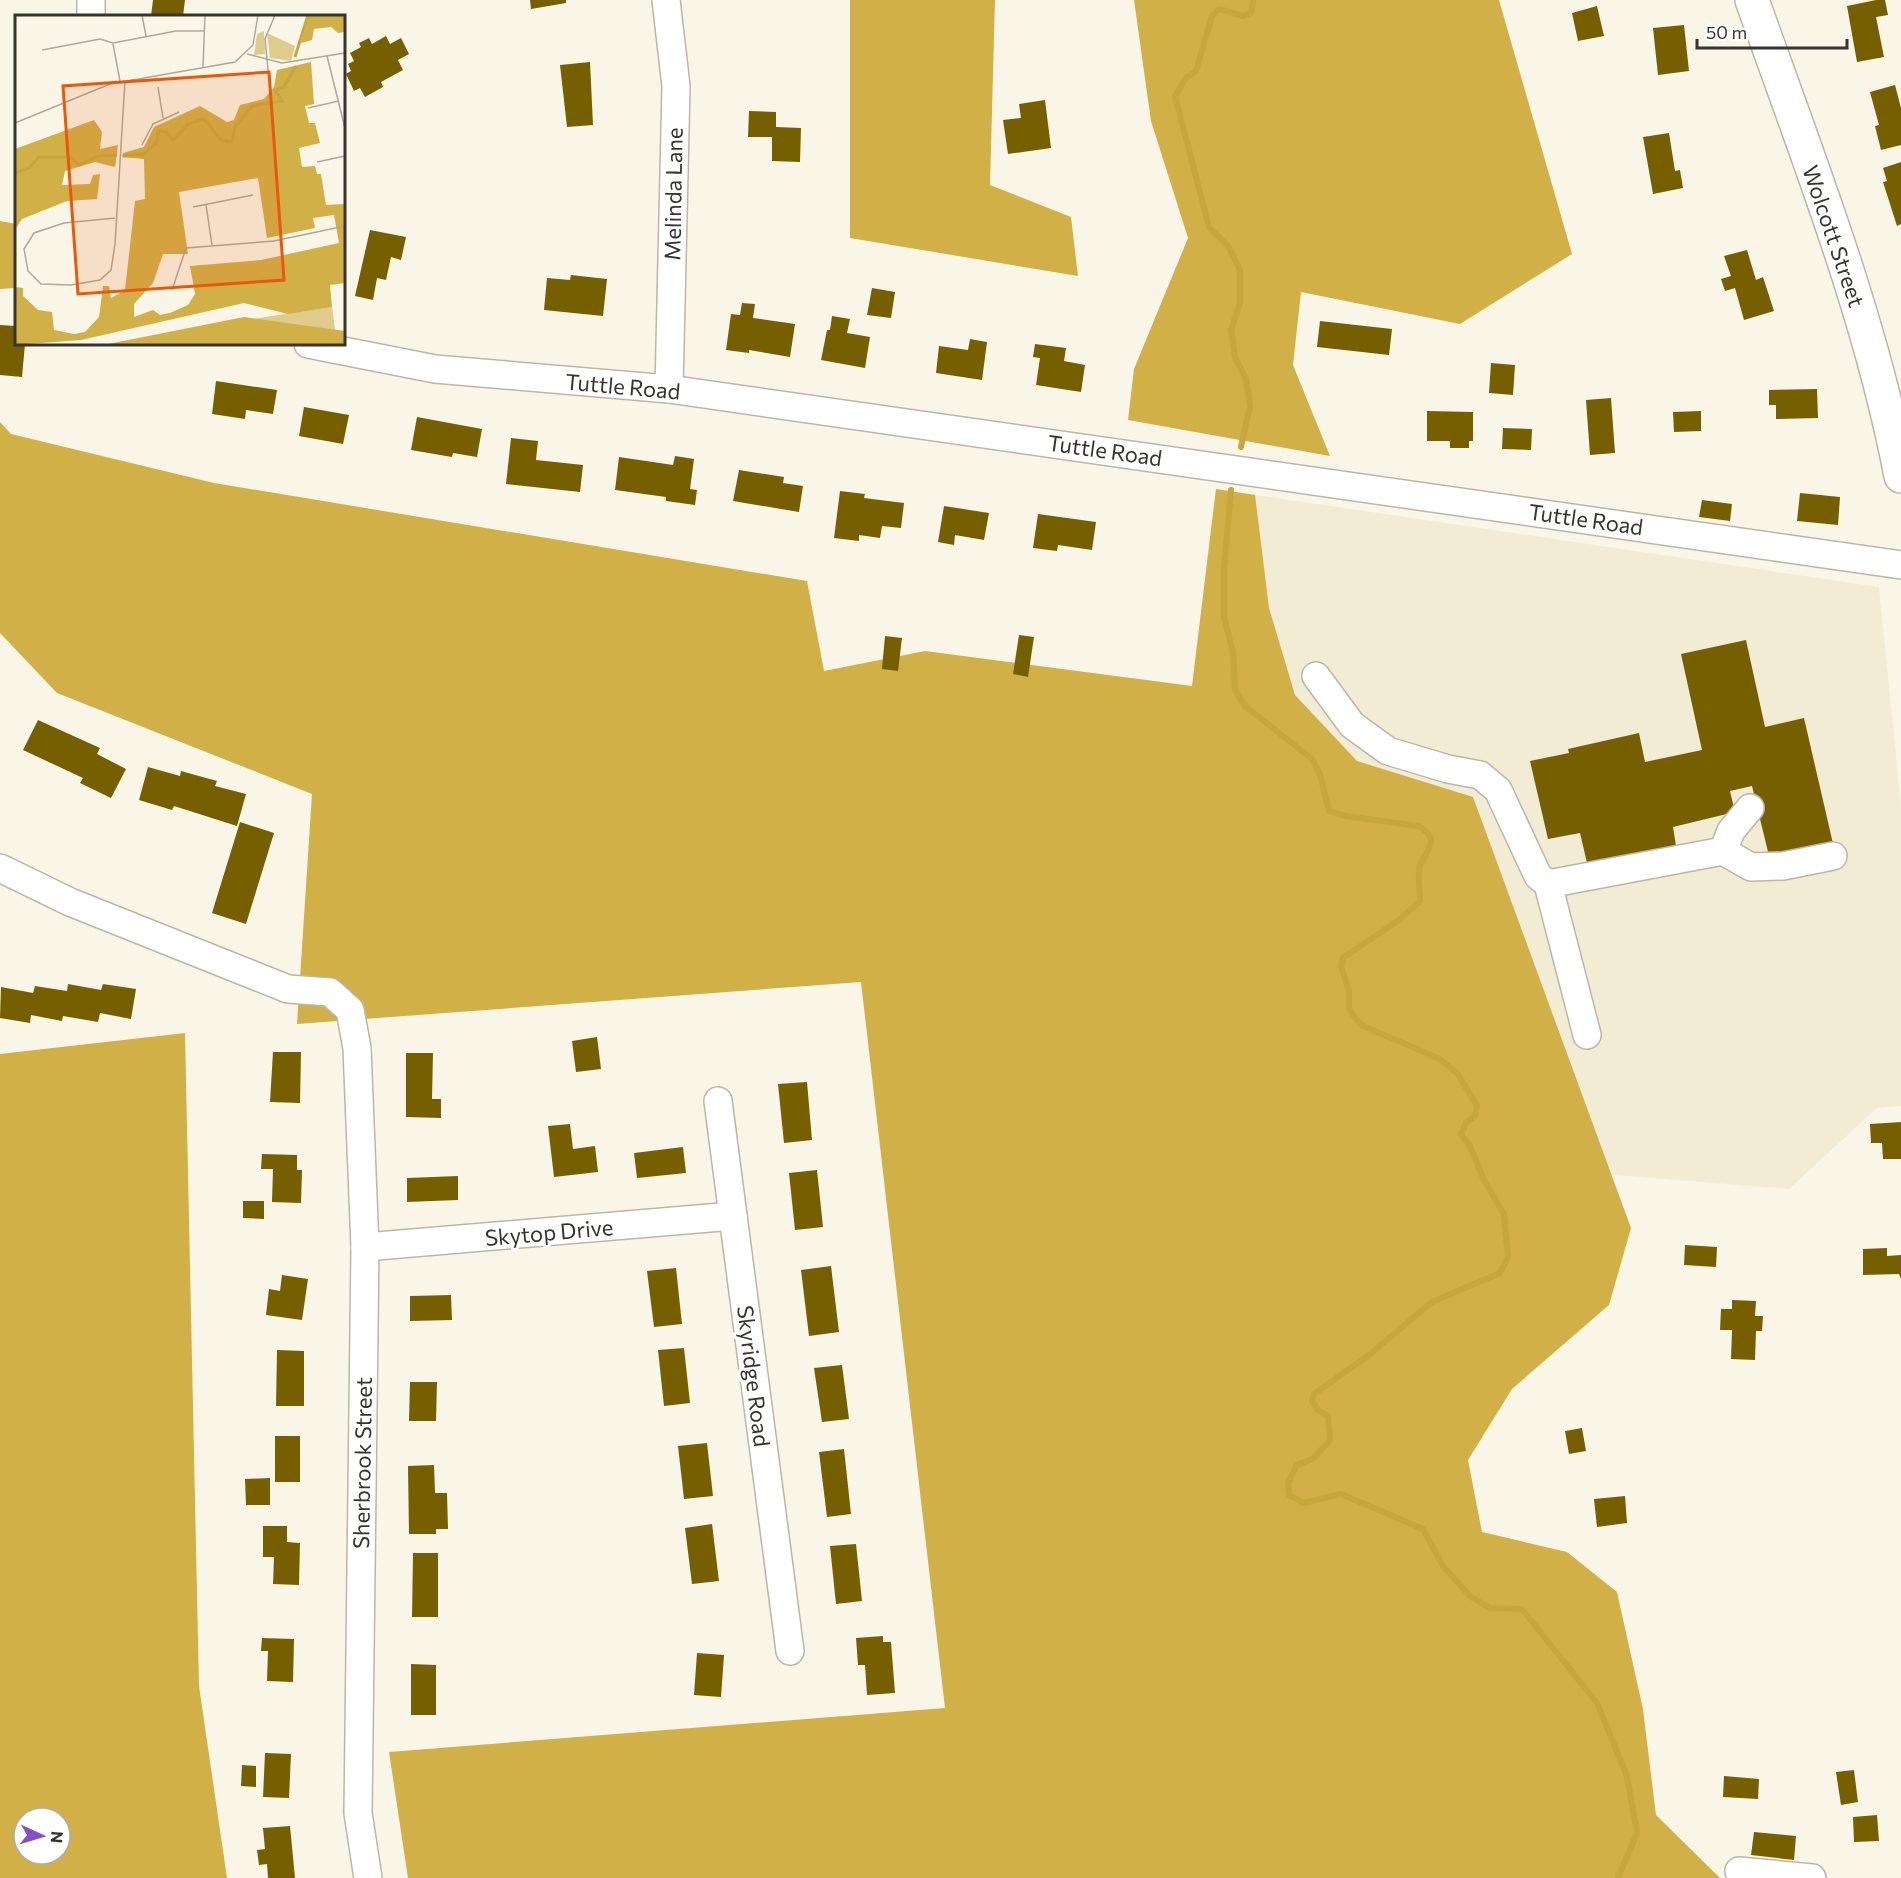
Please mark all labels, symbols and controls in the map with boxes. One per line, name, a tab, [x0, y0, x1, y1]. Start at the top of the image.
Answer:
scale bar	[1697, 12, 1847, 50]
inset map	[15, 15, 345, 345]
text: 50 m	[1706, 21, 1747, 43]
street label: Melinda Lane	[658, 127, 688, 261]
street label: Wolcott Street	[1797, 162, 1871, 310]
street label: Tuttle Road	[564, 368, 682, 404]
street label: Tuttle Road	[1046, 429, 1164, 471]
street label: Tuttle Road	[1527, 498, 1645, 540]
street label: Skytop Drive	[484, 1213, 614, 1251]
street label: Skyridge Road	[732, 1304, 776, 1448]
street label: Sherbrook Street	[347, 1377, 377, 1549]
north arrow	[12, 1806, 72, 1866]
text: N	[48, 1830, 67, 1844]

